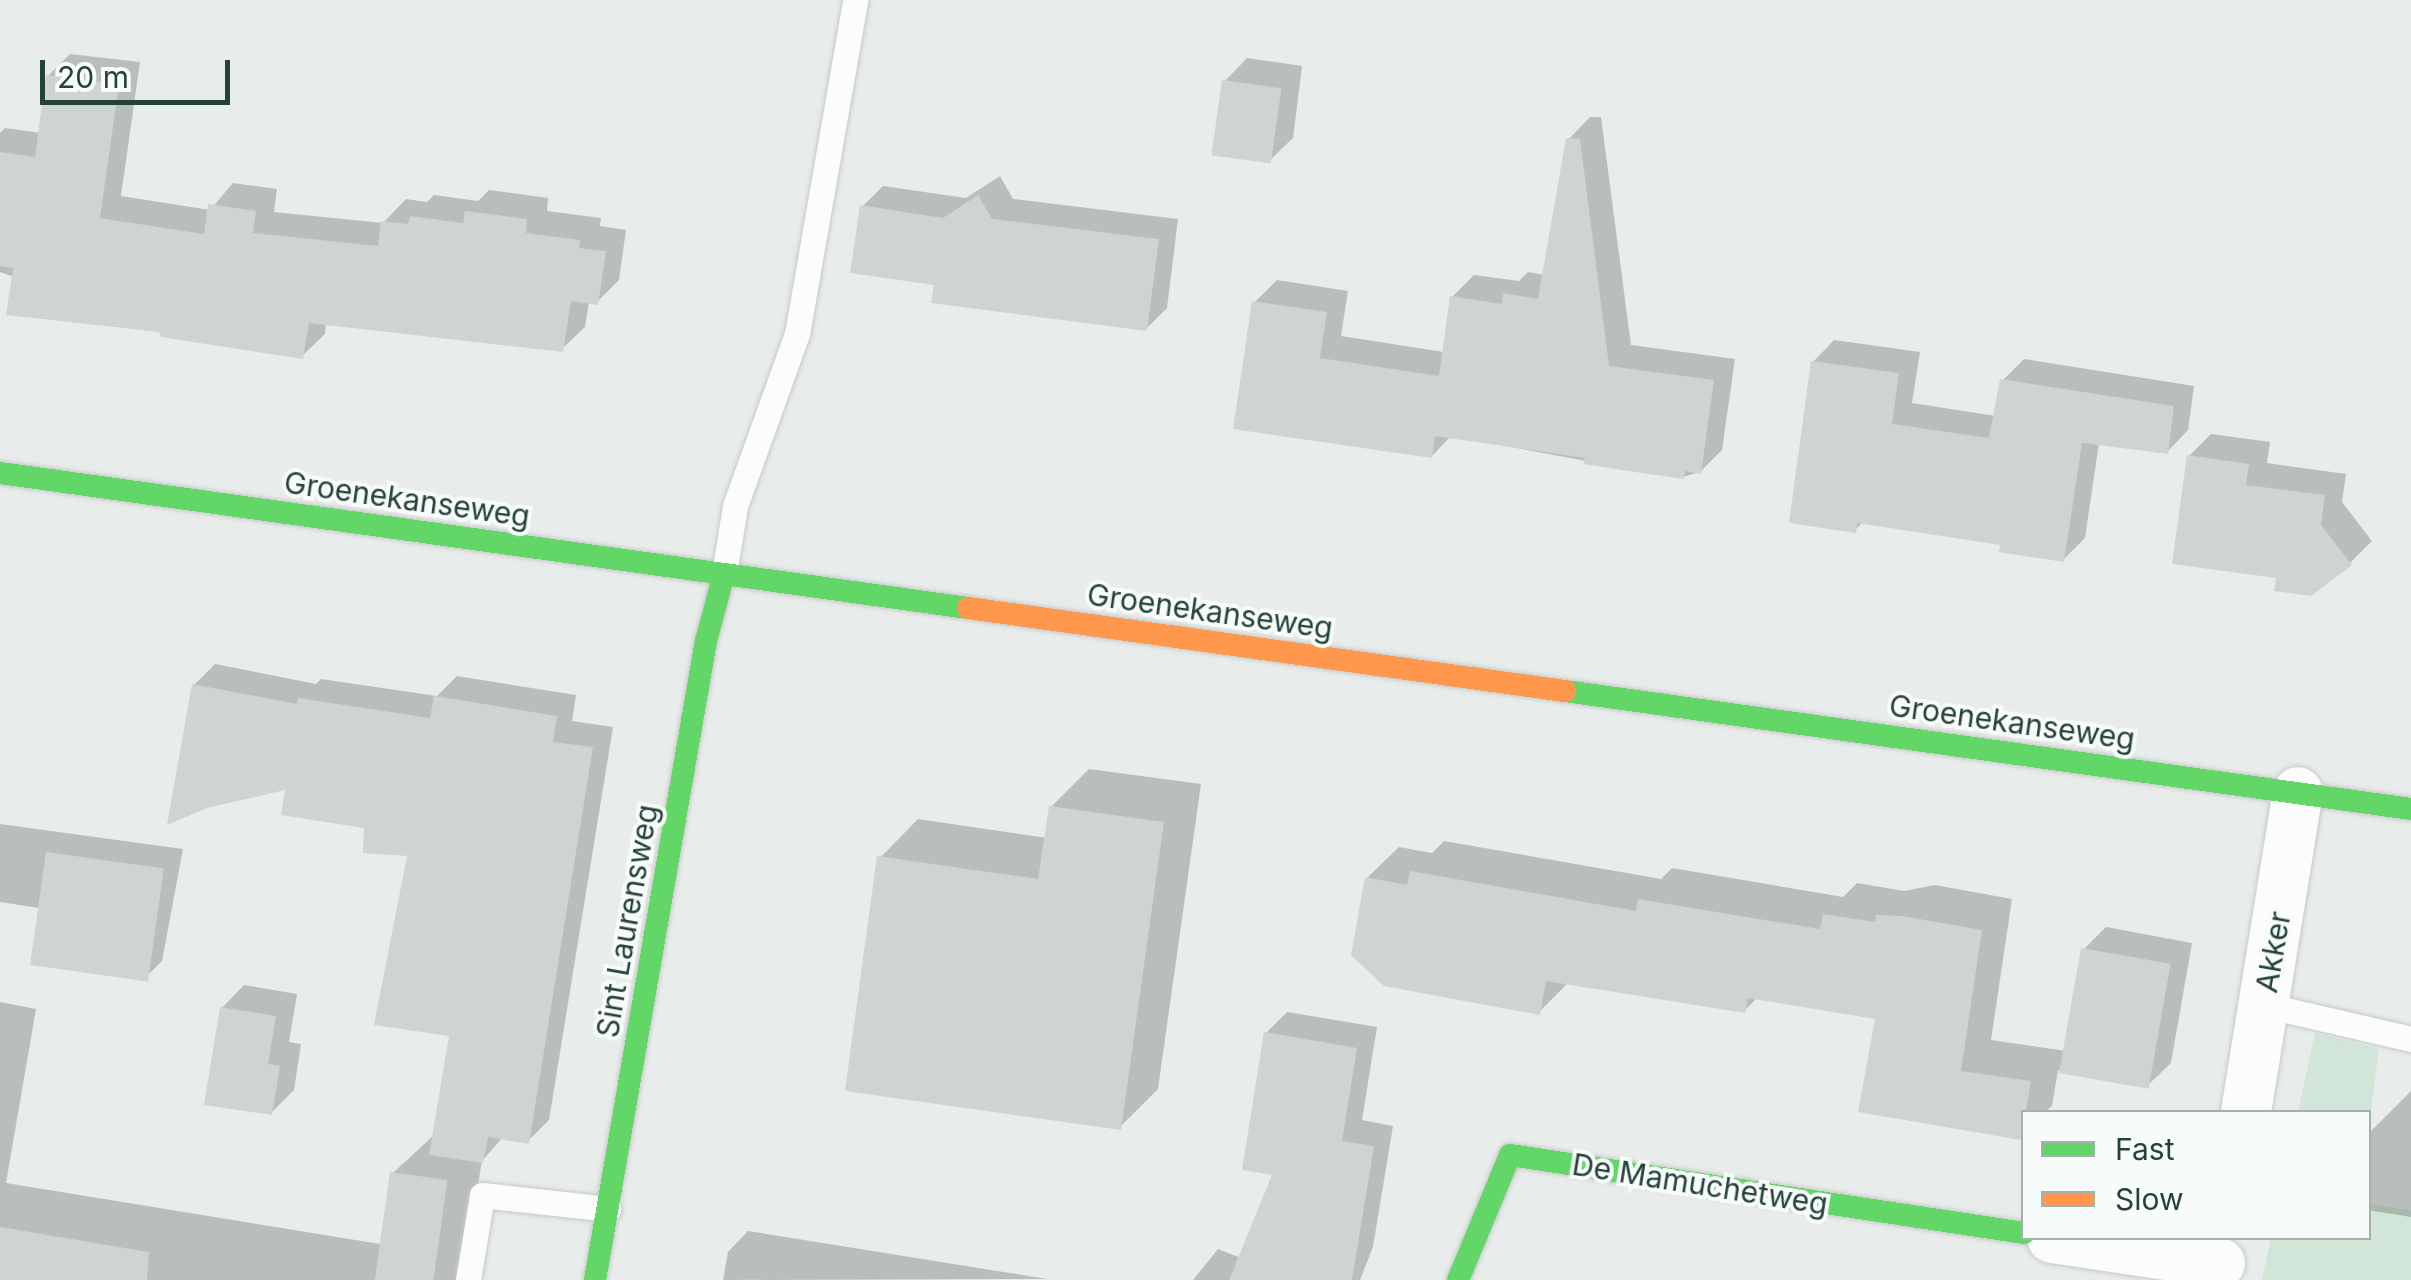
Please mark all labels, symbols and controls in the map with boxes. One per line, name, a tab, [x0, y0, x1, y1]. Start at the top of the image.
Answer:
scale bar	[45, 40, 235, 102]
text: 20 m	[57, 59, 129, 95]
street label: Groenekanseweg	[282, 464, 532, 534]
street label: Groenekanseweg	[1085, 576, 1335, 646]
street label: Groenekanseweg	[1887, 687, 2137, 757]
street label: Sint Laurensweg	[589, 802, 665, 1040]
street label: Akker	[2248, 909, 2298, 995]
legend	[2021, 1110, 2371, 1240]
text: Fast	[2115, 1131, 2174, 1167]
street label: De Mamuchetweg	[1570, 1146, 1830, 1222]
text: Slow	[2115, 1181, 2184, 1217]

